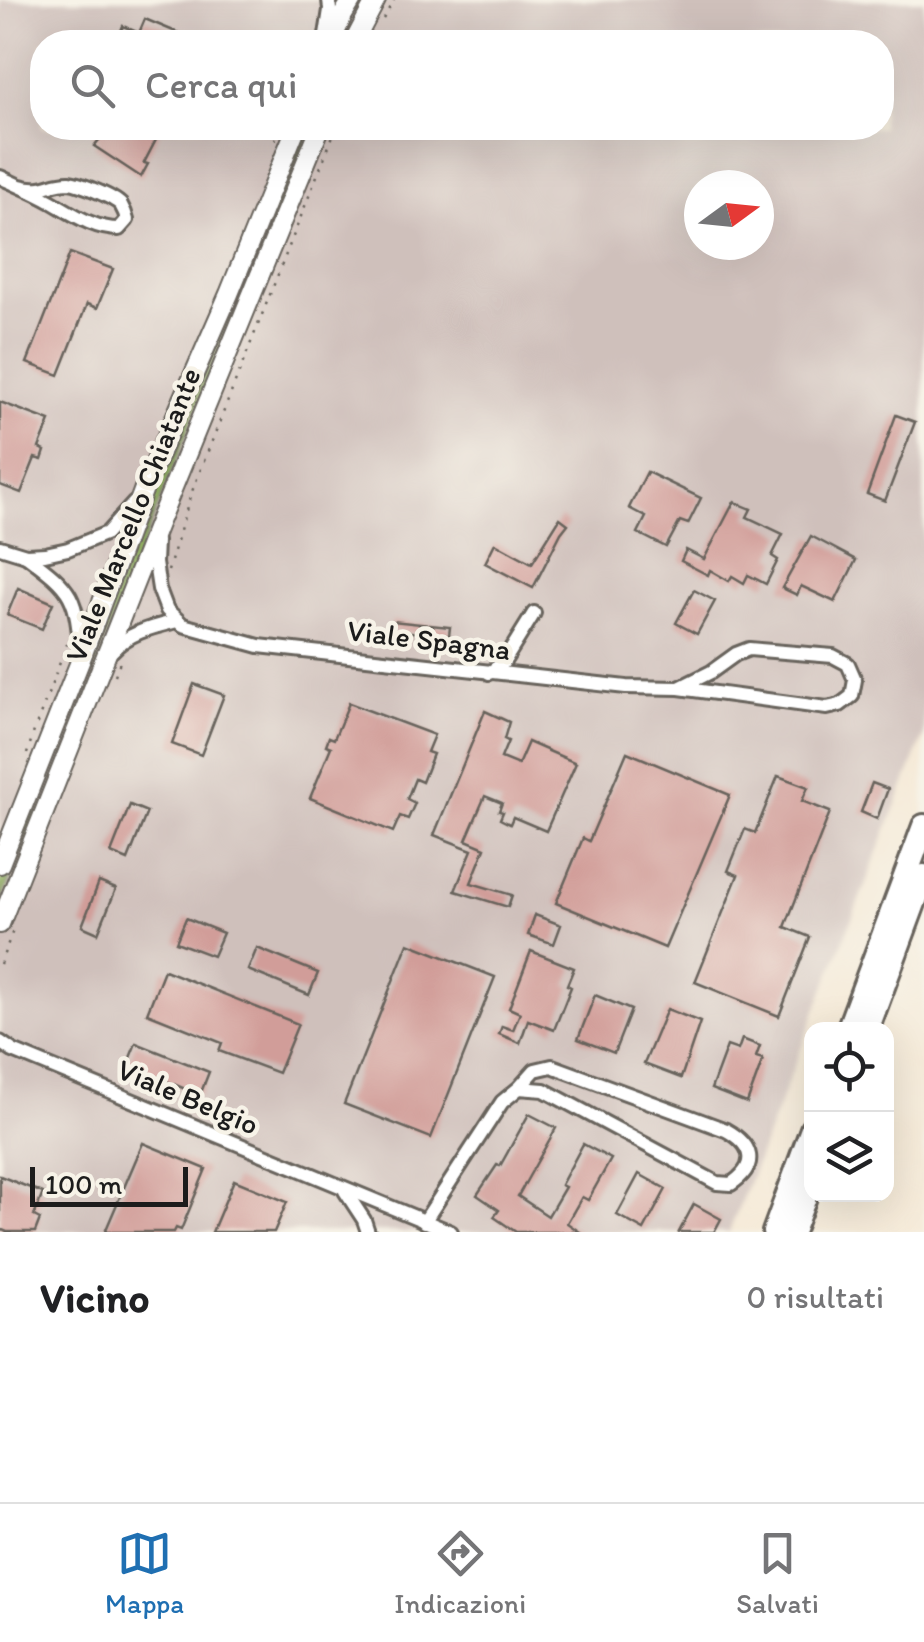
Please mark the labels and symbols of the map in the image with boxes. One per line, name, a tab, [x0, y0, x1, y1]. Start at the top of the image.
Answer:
north arrow	[684, 170, 774, 260]
street label: Viale Marcello Chiatante	[57, 362, 209, 667]
street label: Viale Spagna	[345, 611, 513, 668]
street label: Viale Belgio	[112, 1050, 264, 1143]
scale bar	[30, 1162, 188, 1206]

